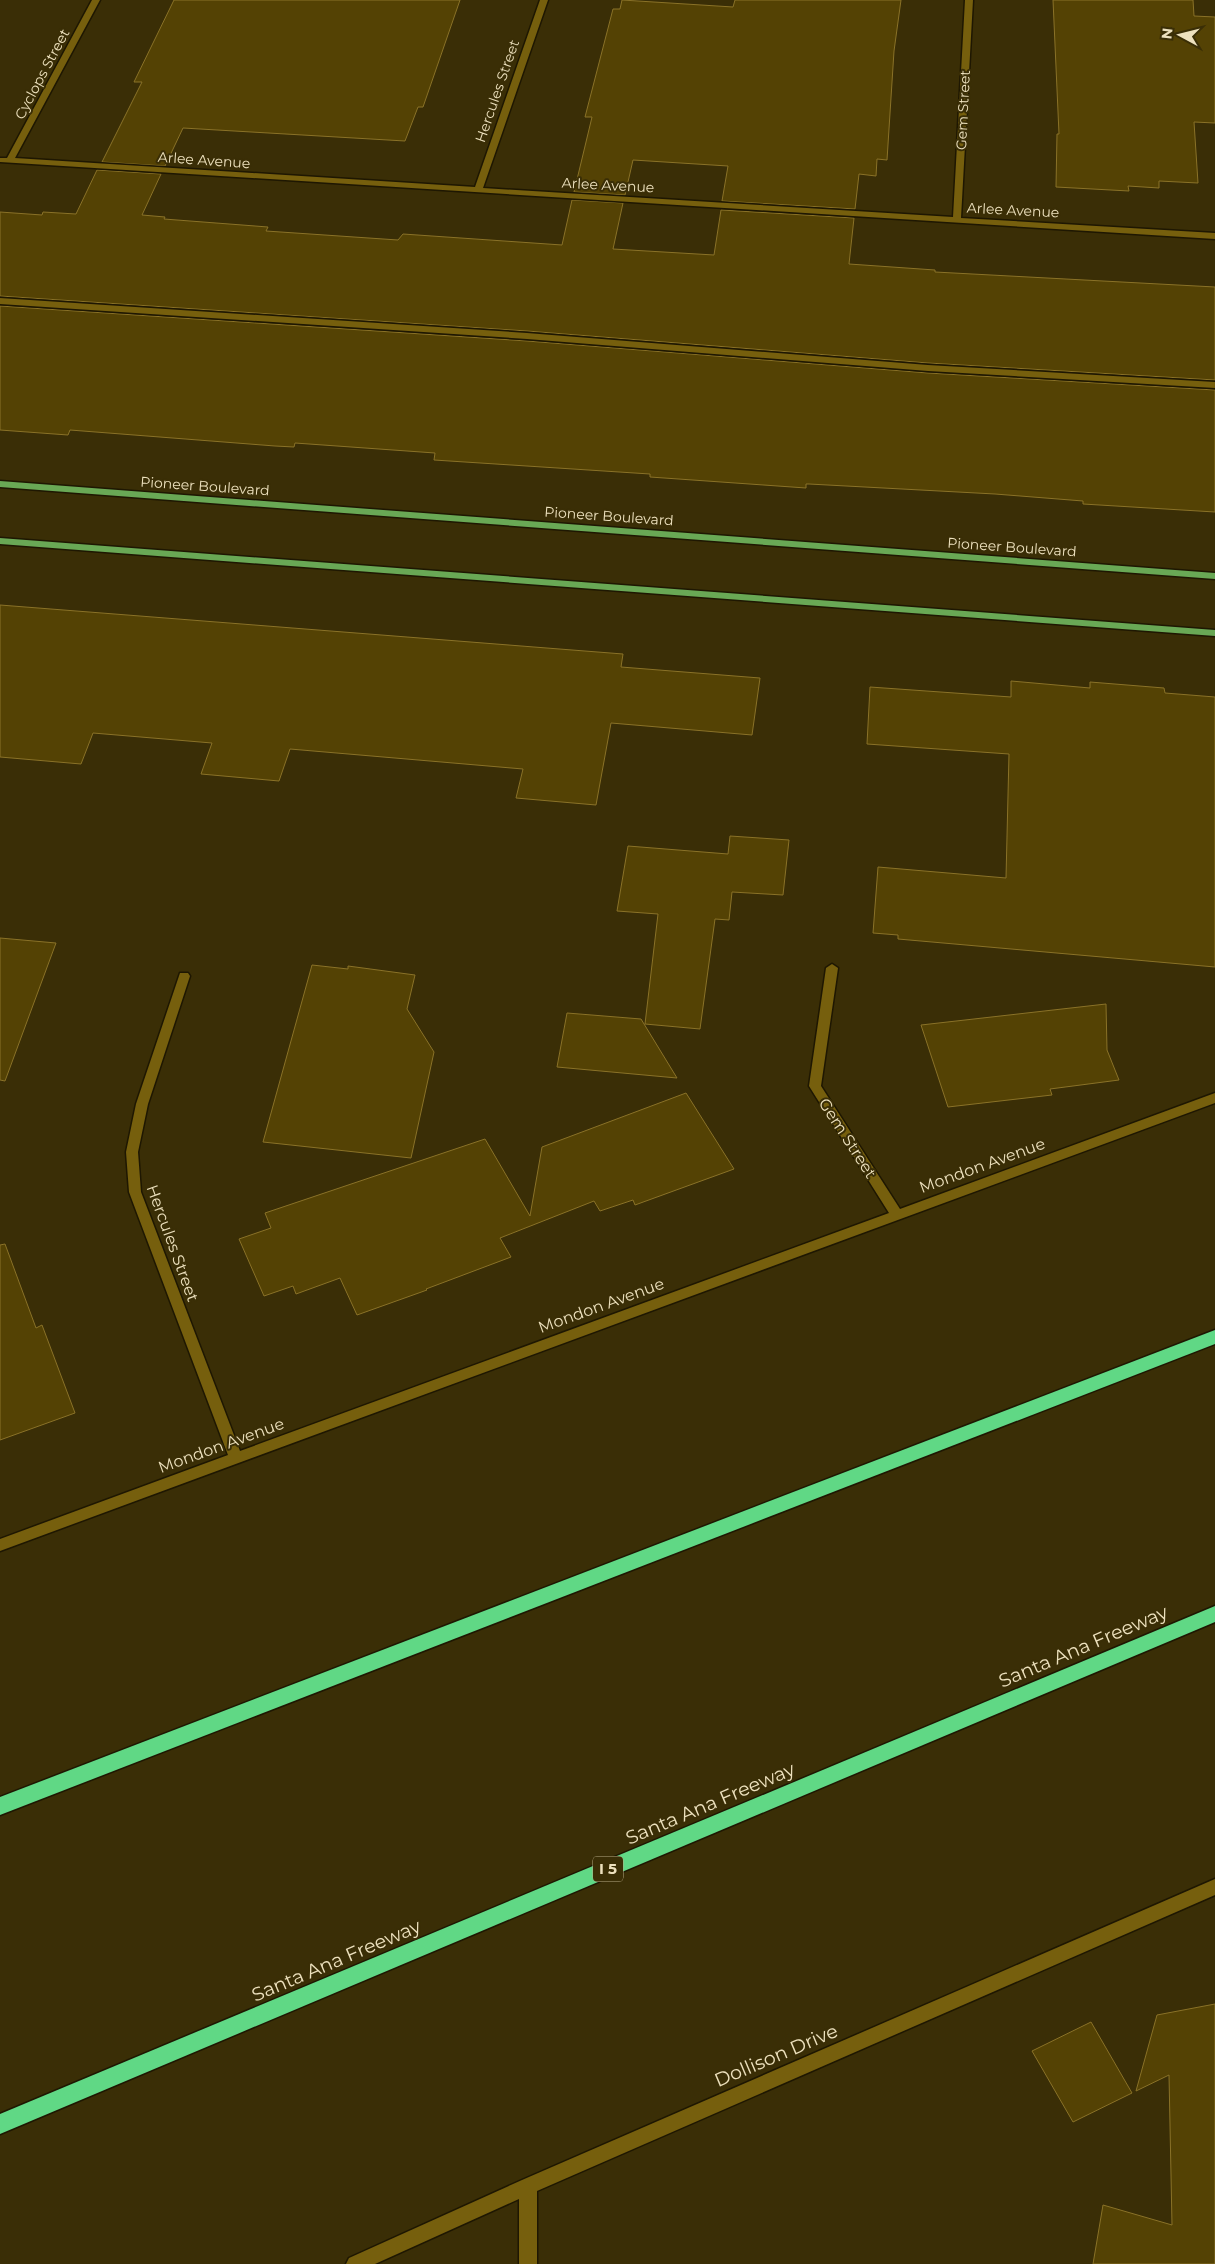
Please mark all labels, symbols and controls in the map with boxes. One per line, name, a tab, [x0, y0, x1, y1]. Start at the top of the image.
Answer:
north arrow	[1155, 10, 1205, 60]
street label: Cyclops Street	[11, 25, 74, 122]
text: N	[1157, 27, 1177, 40]
street label: Hercules Street	[471, 37, 523, 145]
street label: Gem Street	[952, 69, 974, 150]
street label: Arlee Avenue	[157, 148, 251, 172]
street label: Arlee Avenue	[561, 174, 655, 196]
street label: Arlee Avenue	[966, 199, 1060, 221]
street label: Pioneer Boulevard	[140, 473, 270, 499]
street label: Pioneer Boulevard	[544, 503, 674, 529]
street label: Pioneer Boulevard	[947, 534, 1077, 560]
street label: Gem Street	[815, 1095, 881, 1182]
street label: Mondon Avenue	[917, 1134, 1048, 1197]
street label: Hercules Street	[143, 1182, 203, 1305]
street label: Mondon Avenue	[536, 1274, 667, 1337]
street label: Mondon Avenue	[156, 1414, 287, 1477]
street label: Santa Ana Freeway	[995, 1600, 1172, 1692]
street label: Santa Ana Freeway	[622, 1757, 799, 1849]
road number: I 5	[593, 1856, 623, 1882]
street label: Santa Ana Freeway	[248, 1914, 425, 2006]
street label: Dollison Drive	[711, 2019, 841, 2092]

